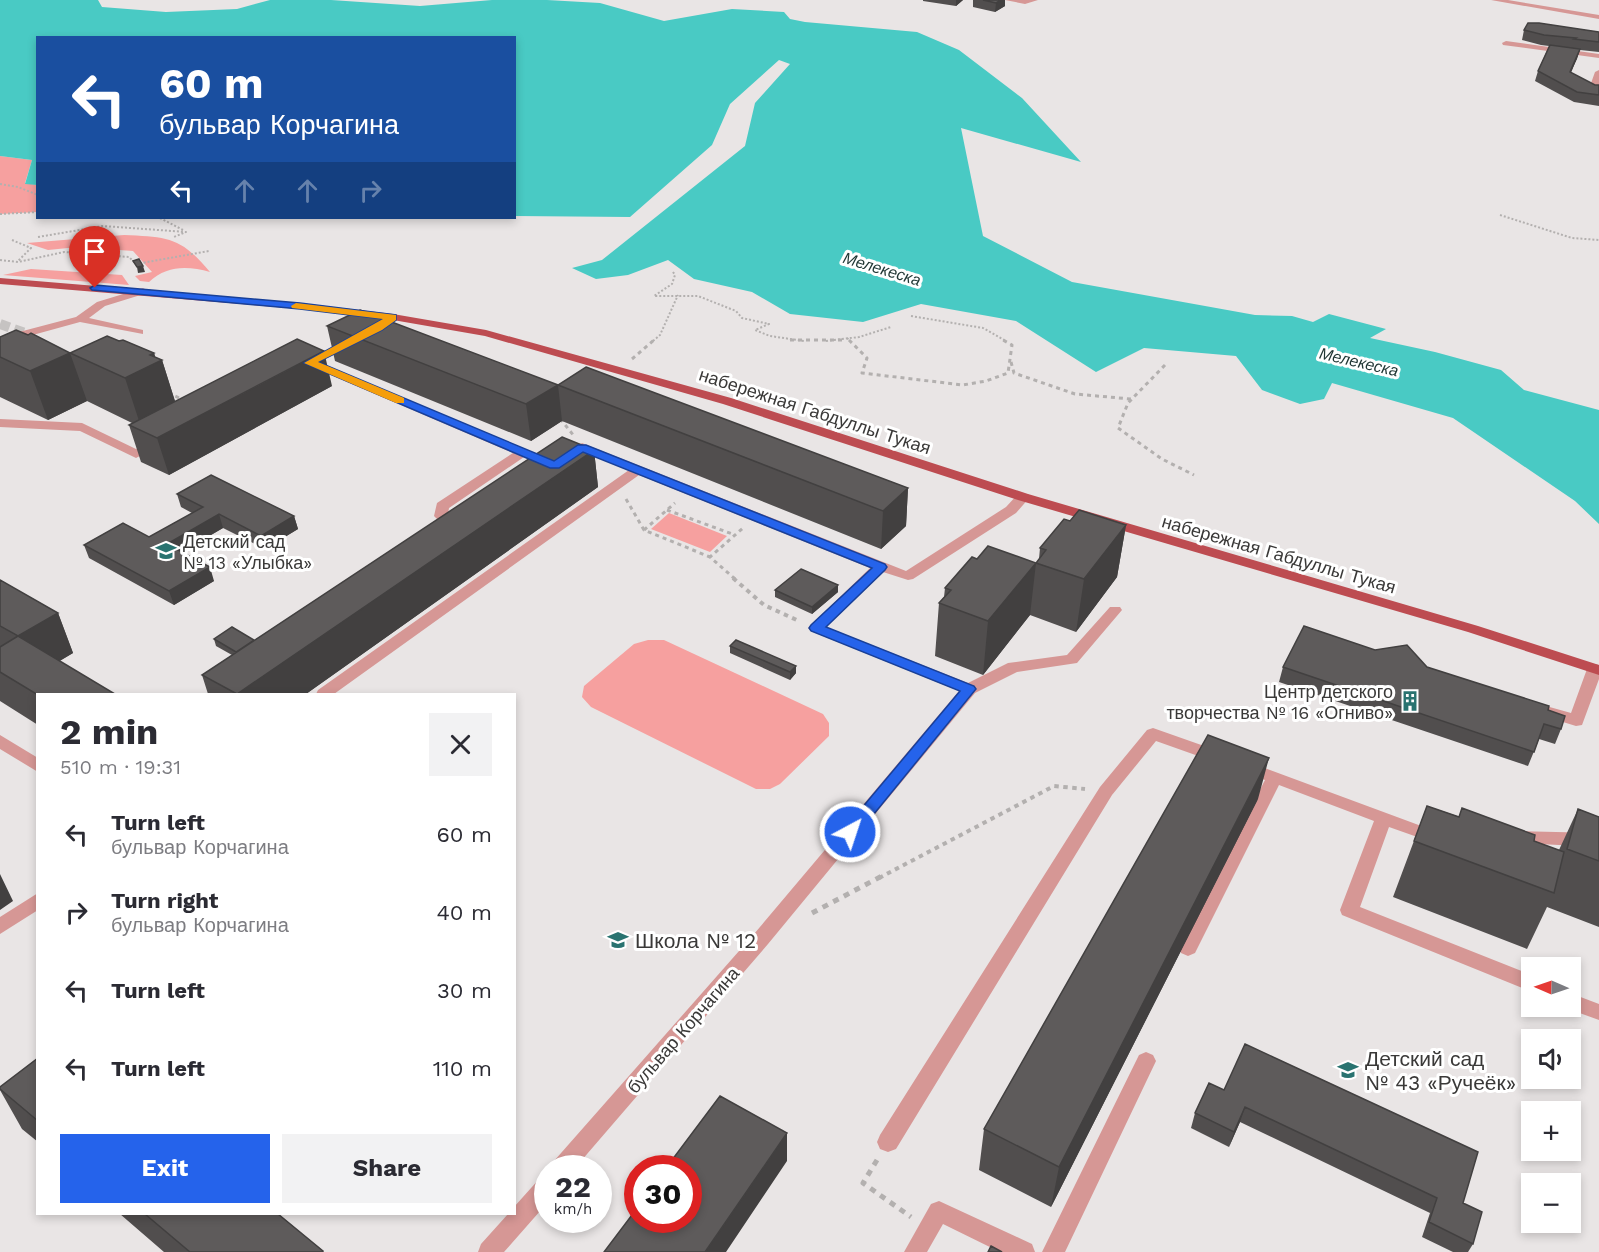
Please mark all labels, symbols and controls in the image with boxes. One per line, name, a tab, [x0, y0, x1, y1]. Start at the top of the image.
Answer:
text: 60 m	[159, 59, 263, 108]
icon: left	[60, 60, 138, 138]
text: бульвар Корчагина	[159, 109, 399, 141]
icon: left	[165, 174, 198, 207]
icon: ahead	[228, 174, 261, 207]
icon: ahead	[291, 174, 324, 207]
icon: right	[354, 174, 387, 207]
pin	[69, 226, 120, 288]
icon: arrive	[78, 235, 111, 268]
water label: Мелекеска	[841, 248, 923, 290]
water label: Мелекеска	[1318, 344, 1400, 380]
street label: набережная Габдуллы Тукая	[697, 364, 933, 458]
street label: набережная Габдуллы Тукая	[1160, 511, 1398, 597]
place label: Детский сад № 13 «Улыбка»	[183, 531, 312, 573]
school or university icon: Детский сад № 13 «Улыбка»	[154, 539, 178, 563]
place label: Центр детского творчества № 16 «Огниво»	[1166, 681, 1393, 723]
building icon: Центр детского творчества № 16 «Огниво»	[1398, 689, 1422, 713]
text: 2 min	[60, 711, 158, 753]
button: close	[429, 713, 492, 776]
text: 510 m · 19:31	[60, 755, 181, 779]
position arrow	[818, 800, 882, 864]
text: Turn left	[111, 810, 205, 835]
icon: left	[60, 818, 93, 851]
text: 60 m	[436, 822, 492, 847]
text: бульвар Корчагина	[111, 835, 289, 859]
text: Turn right	[111, 888, 218, 913]
icon: right	[60, 896, 93, 929]
text: 40 m	[436, 900, 492, 925]
text: бульвар Корчагина	[111, 913, 289, 937]
school or university icon: Школа № 12	[606, 928, 630, 952]
place label: Школа № 12	[635, 928, 756, 953]
north arrow	[1521, 957, 1581, 1017]
map controls	[1521, 957, 1581, 1233]
street label: бульвар Корчагина	[623, 962, 744, 1097]
icon: left	[60, 974, 93, 1007]
text: Turn left	[111, 978, 205, 1003]
text: 30 m	[437, 978, 492, 1003]
button: sound	[1521, 1029, 1581, 1089]
place label: Детский сад № 43 «Ручеёк»	[1365, 1046, 1516, 1095]
icon: left	[60, 1052, 93, 1085]
text: Turn left	[111, 1056, 205, 1081]
text: 110 m	[433, 1056, 492, 1081]
school or university icon: Детский сад № 43 «Ручеёк»	[1336, 1058, 1360, 1082]
button: +	[1521, 1101, 1581, 1161]
button: Exit	[60, 1134, 270, 1203]
button: Share	[282, 1134, 492, 1203]
speed limit sign: 30	[624, 1155, 702, 1233]
text: 22	[555, 1169, 591, 1204]
button: −	[1521, 1173, 1581, 1233]
text: km/h	[554, 1200, 592, 1218]

